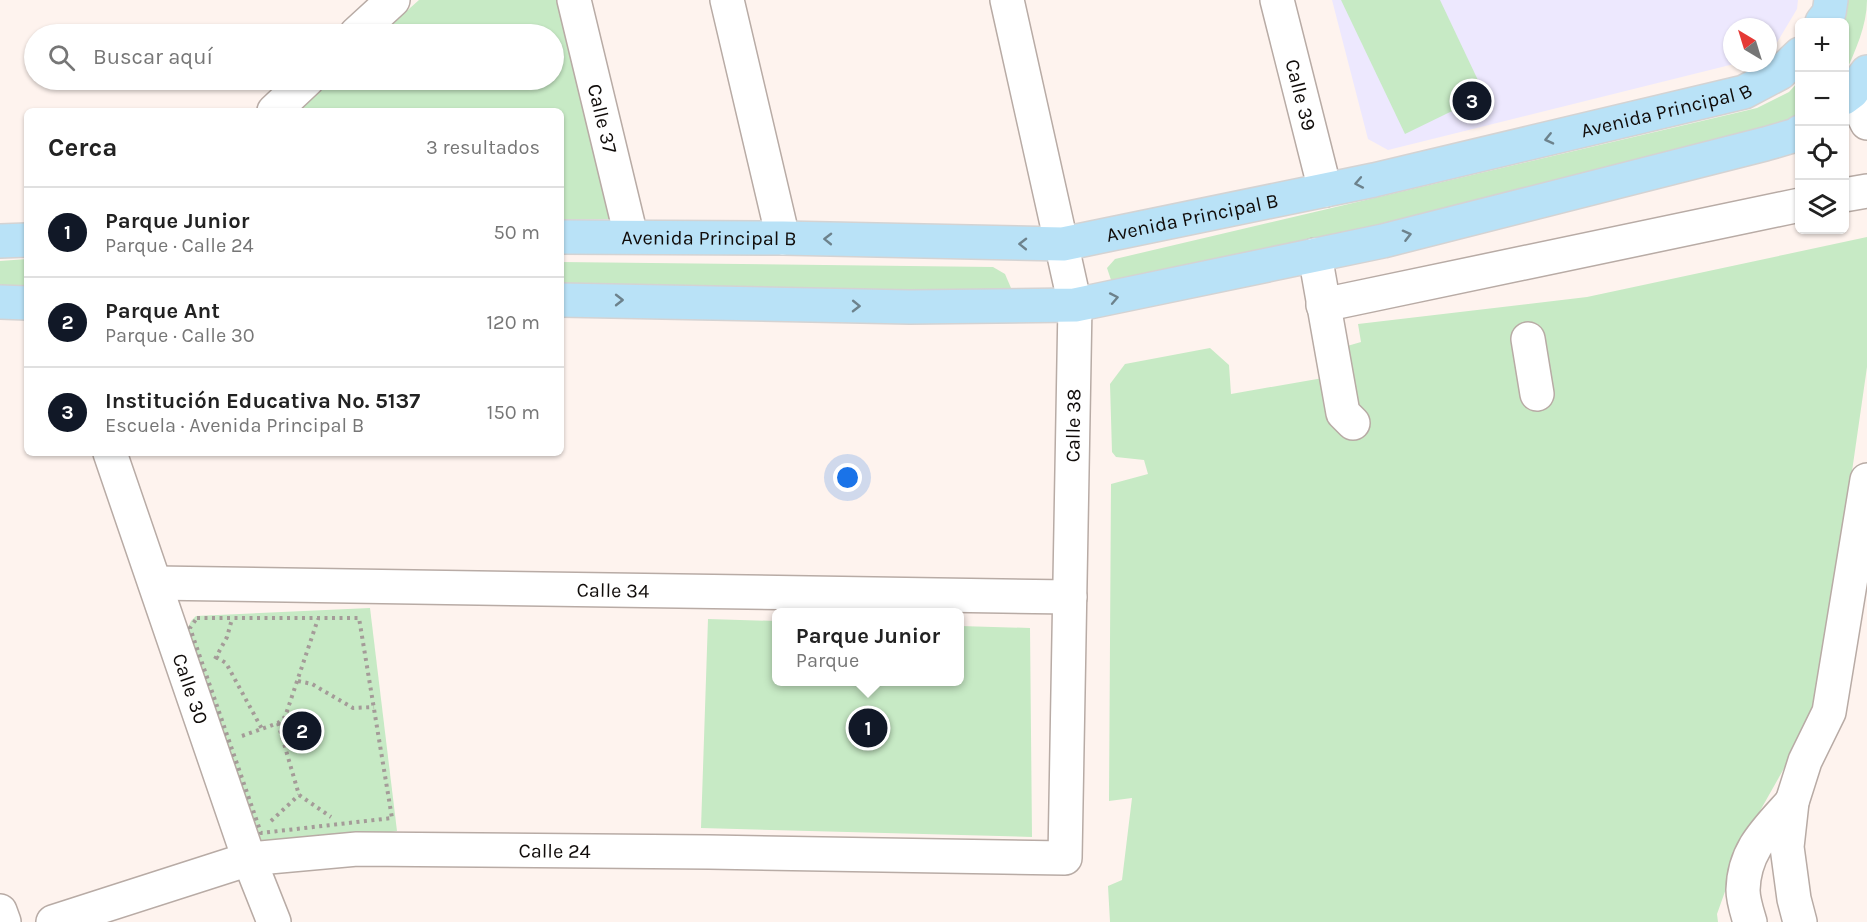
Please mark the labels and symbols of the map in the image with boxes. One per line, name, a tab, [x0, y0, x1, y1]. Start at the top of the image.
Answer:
north arrow	[1723, 18, 1777, 72]
street label: Calle 39	[1280, 57, 1321, 133]
pin: 3	[1452, 78, 1492, 124]
street label: Avenida Principal B	[1578, 79, 1756, 142]
street label: Calle 37	[583, 82, 622, 156]
one-way arrow	[1544, 131, 1554, 144]
one-way arrow	[1354, 176, 1364, 189]
street label: Avenida Principal B	[1104, 189, 1280, 247]
street label: Avenida Principal B	[621, 226, 797, 250]
one-way arrow	[1401, 230, 1412, 242]
one-way arrow	[824, 233, 833, 246]
one-way arrow	[1019, 237, 1028, 250]
one-way arrow	[1108, 292, 1118, 305]
one-way arrow	[615, 294, 624, 306]
one-way arrow	[852, 299, 861, 312]
street label: Calle 38	[1061, 388, 1085, 463]
your location	[833, 463, 862, 492]
street label: Calle 34	[577, 578, 649, 603]
street label: Calle 30	[167, 650, 213, 727]
pin: 1	[848, 706, 888, 750]
pin: 2	[282, 708, 322, 754]
street label: Calle 24	[518, 839, 591, 863]

